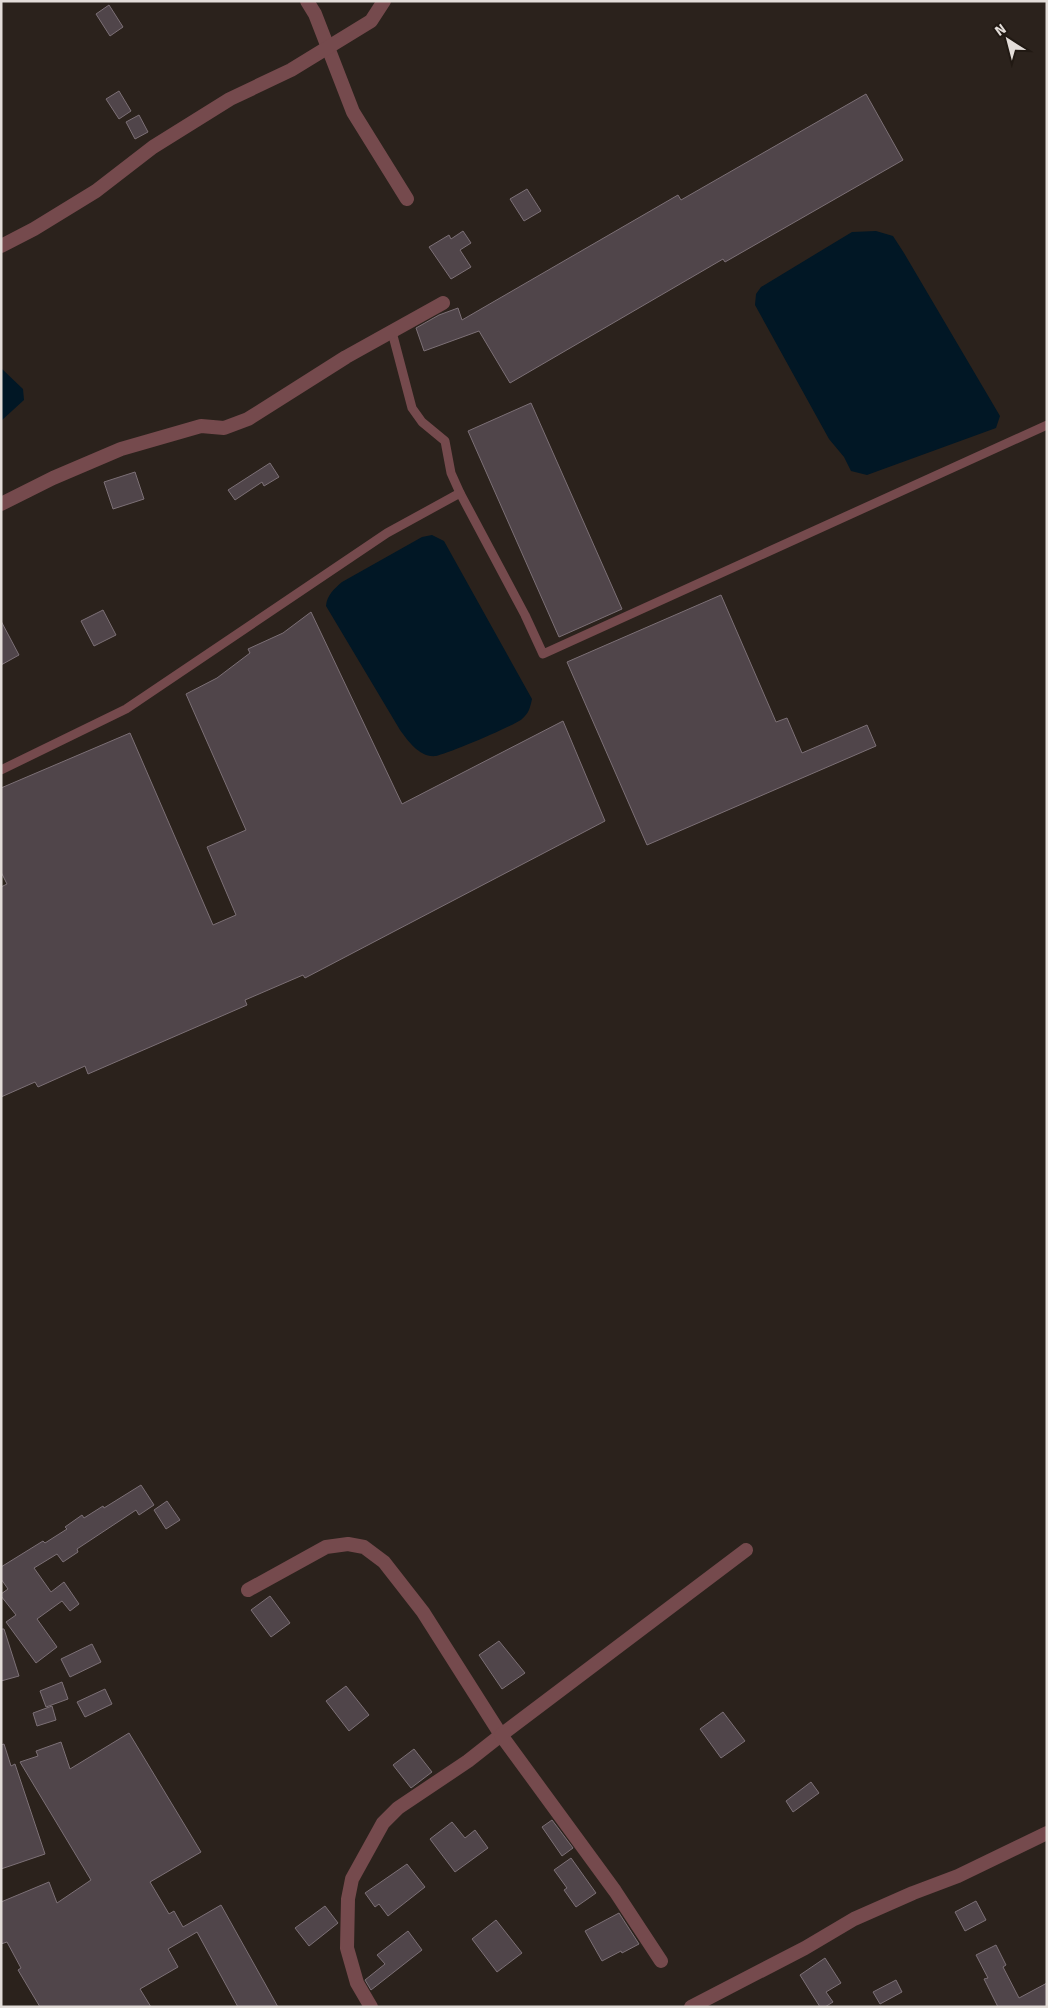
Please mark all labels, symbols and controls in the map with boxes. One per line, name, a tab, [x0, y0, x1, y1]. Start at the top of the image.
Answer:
north arrow	[983, 15, 1033, 65]
text: N	[992, 20, 1010, 40]

